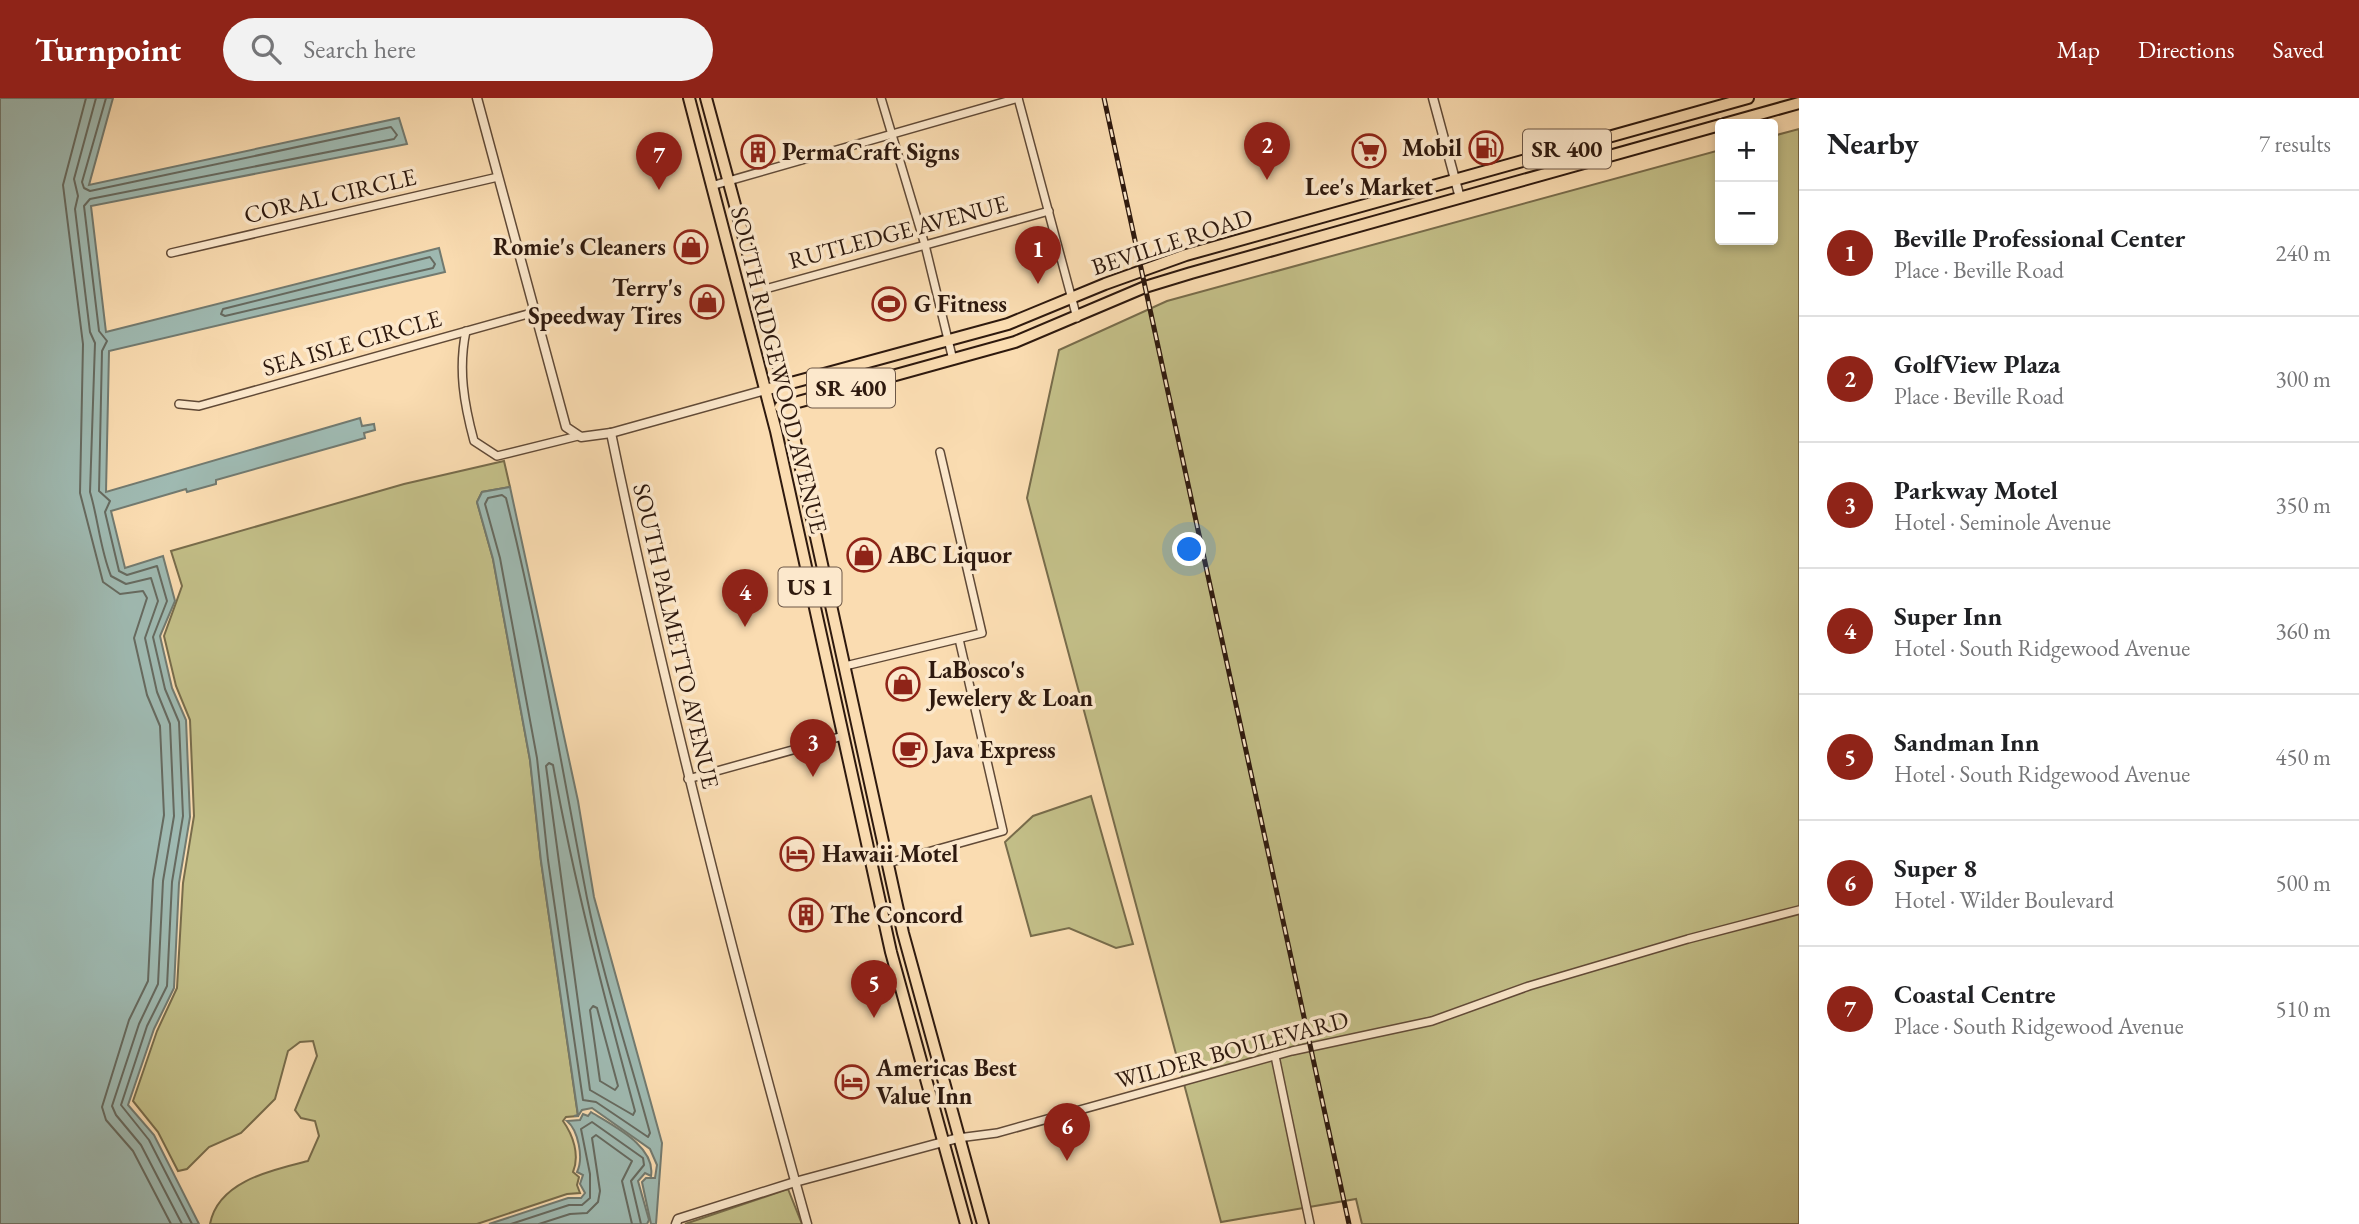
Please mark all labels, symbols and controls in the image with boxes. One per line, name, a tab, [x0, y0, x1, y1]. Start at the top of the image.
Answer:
search box	[223, 18, 713, 81]
text: Turnpoint	[35, 28, 181, 71]
icon: search	[247, 30, 285, 68]
text: Search here	[303, 32, 416, 66]
text: Map	[2057, 34, 2100, 65]
text: Directions	[2138, 34, 2235, 65]
text: Saved	[2273, 34, 2324, 65]
map controls	[1715, 119, 1778, 245]
button: +	[1715, 119, 1778, 182]
pin: 2	[1244, 122, 1290, 180]
text: Nearby	[1827, 124, 1919, 163]
fuel station icon: Mobil	[1467, 129, 1505, 167]
text: 7 results	[2259, 129, 2331, 159]
road number: SR 400	[1523, 130, 1611, 168]
pin: 7	[636, 132, 682, 190]
supermarket icon: Lee's Market	[1350, 132, 1388, 170]
place label: Mobil	[1402, 132, 1462, 163]
building icon: PermaCraft Signs	[739, 133, 777, 171]
place label: PermaCraft Signs	[782, 136, 960, 168]
street label: CORAL CIRCLE	[241, 161, 419, 230]
place label: Lee's Market	[1305, 171, 1433, 202]
button: −	[1715, 182, 1778, 245]
street label: RUTLEDGE AVENUE	[785, 187, 1011, 276]
street label: BEVILLE ROAD	[1087, 201, 1256, 282]
street label: SOUTH RIDGEWOOD AVENUE	[724, 203, 835, 537]
text: Beville Professional Center	[1894, 221, 2185, 255]
pin: 1	[1015, 226, 1061, 284]
shop icon: Romie's Cleaners	[672, 228, 710, 266]
place label: Romie's Cleaners	[493, 231, 666, 262]
text: 1	[1844, 238, 1856, 268]
text: 240 m	[2275, 238, 2331, 268]
text: Place · Beville Road	[1894, 255, 2064, 285]
place label: Terry's Speedway Tires	[528, 272, 682, 332]
shop icon: Terry's Speedway Tires	[688, 283, 726, 321]
sports icon: G Fitness	[870, 285, 908, 323]
place label: G Fitness	[914, 288, 1007, 319]
street label: SEA ISLE CIRCLE	[259, 302, 445, 383]
text: GolfView Plaza	[1894, 347, 2061, 381]
text: 2	[1844, 364, 1856, 394]
text: 300 m	[2275, 364, 2331, 394]
road number: SR 400	[807, 368, 895, 408]
text: Place · Beville Road	[1894, 381, 2064, 411]
text: Parkway Motel	[1894, 473, 2058, 507]
street label: SOUTH PALMETTO AVENUE	[626, 480, 727, 792]
text: 3	[1844, 490, 1856, 520]
text: 350 m	[2275, 490, 2331, 520]
text: Hotel · Seminole Avenue	[1894, 507, 2111, 537]
your location	[1172, 532, 1206, 566]
shop icon: ABC Liquor	[845, 536, 883, 574]
place label: ABC Liquor	[887, 539, 1012, 571]
road number: US 1	[778, 568, 842, 607]
pin: 4	[722, 569, 768, 627]
text: Super Inn	[1894, 599, 2002, 633]
text: 4	[1844, 616, 1856, 646]
text: 360 m	[2275, 616, 2331, 646]
text: Hotel · South Ridgewood Avenue	[1894, 633, 2190, 663]
place label: LaBosco's Jewelery & Loan	[926, 654, 1093, 714]
shop icon: LaBosco's Jewelery & Loan	[884, 665, 922, 703]
pin: 3	[790, 719, 836, 777]
text: Sandman Inn	[1894, 725, 2039, 759]
cafe icon: Java Express	[891, 731, 929, 769]
place label: Java Express	[932, 734, 1056, 765]
text: 5	[1844, 742, 1856, 772]
text: 450 m	[2275, 742, 2331, 772]
text: Hotel · South Ridgewood Avenue	[1894, 759, 2190, 789]
hotel icon: Hawaii Motel	[778, 835, 816, 873]
place label: Hawaii Motel	[822, 838, 958, 869]
text: Super 8	[1894, 851, 1977, 885]
text: 6	[1844, 868, 1856, 898]
text: 500 m	[2275, 868, 2331, 898]
text: Hotel · Wilder Boulevard	[1894, 885, 2114, 915]
building icon: The Concord	[787, 896, 825, 934]
place label: The Concord	[830, 899, 964, 930]
pin: 5	[851, 960, 897, 1018]
text: Coastal Centre	[1894, 977, 2055, 1011]
text: 7	[1844, 994, 1856, 1024]
text: 510 m	[2275, 994, 2331, 1024]
street label: WILDER BOULEVARD	[1112, 1003, 1352, 1096]
text: Place · South Ridgewood Avenue	[1894, 1011, 2184, 1041]
place label: Americas Best Value Inn	[875, 1052, 1017, 1111]
hotel icon: Americas Best Value Inn	[833, 1063, 871, 1101]
pin: 6	[1044, 1103, 1090, 1161]

